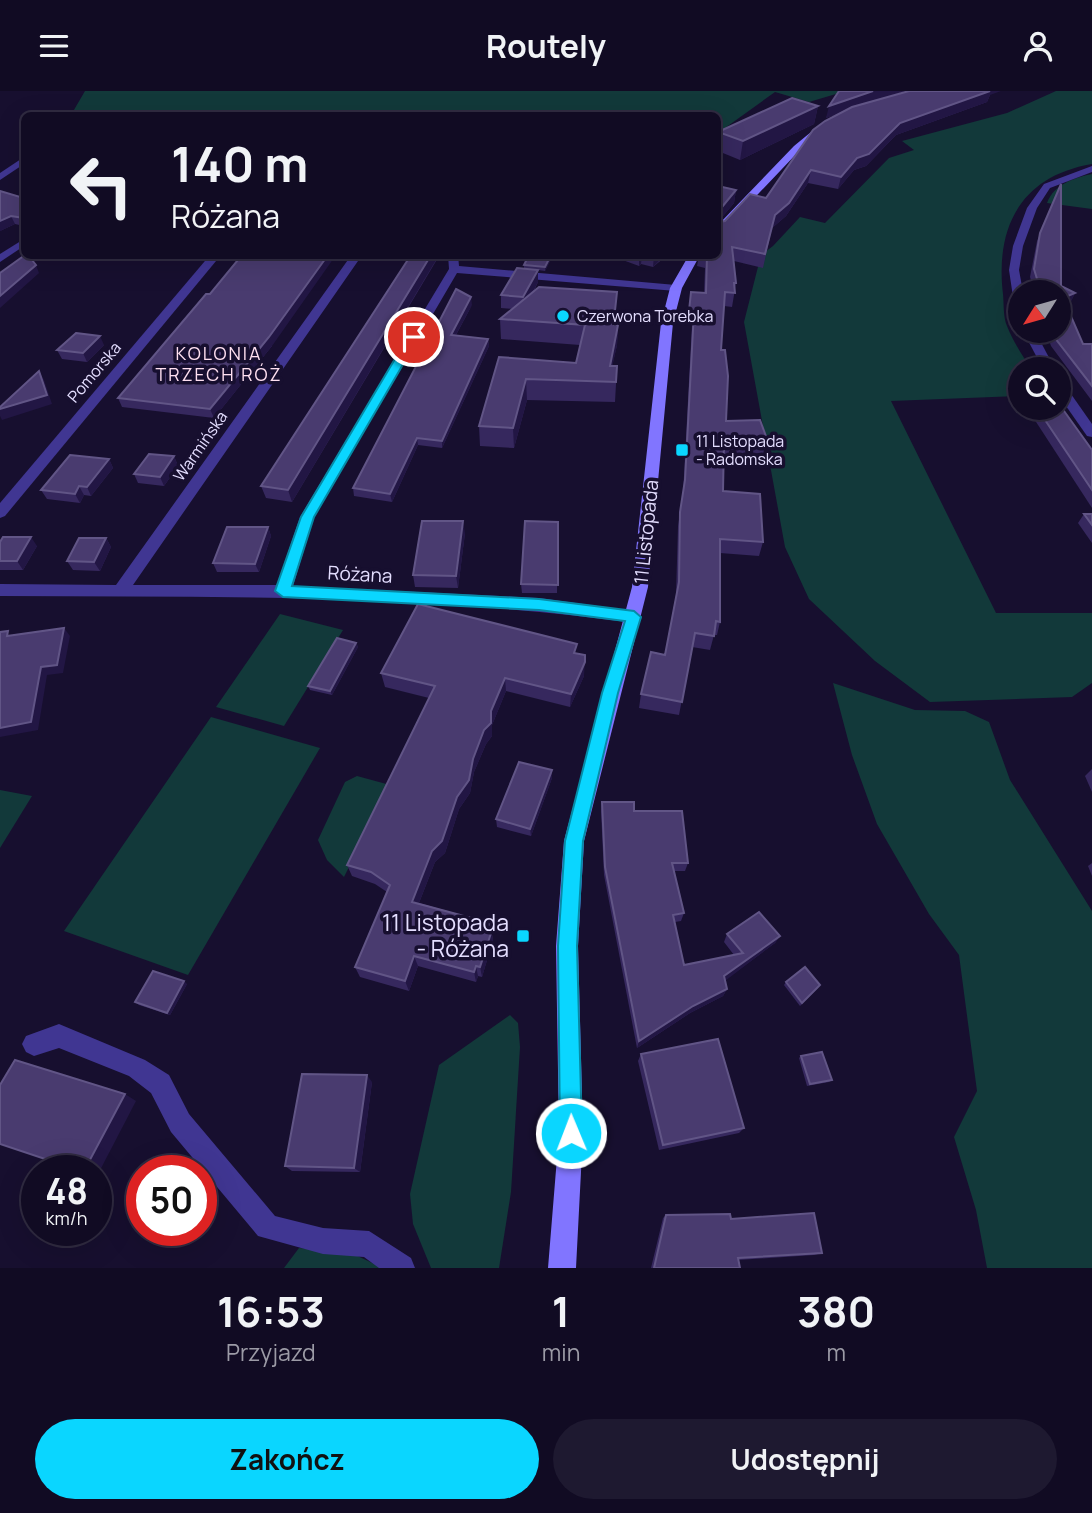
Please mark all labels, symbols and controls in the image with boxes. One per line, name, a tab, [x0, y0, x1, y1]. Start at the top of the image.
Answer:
text: Routely	[486, 24, 606, 68]
icon: menu	[35, 27, 73, 65]
icon: person	[1019, 27, 1057, 65]
text: 140 m	[171, 130, 308, 197]
icon: left	[56, 140, 147, 231]
text: Różana	[171, 194, 280, 238]
north arrow	[1008, 280, 1071, 343]
map controls	[1008, 280, 1071, 420]
place label: Czerwona Torebka	[577, 305, 713, 327]
pin	[384, 307, 444, 367]
marker: Czerwona Torebka	[555, 308, 571, 324]
icon: arrive	[395, 318, 433, 356]
street label: Pomorska	[62, 337, 126, 407]
district label: KOLONIA TRZECH RÓŻ	[155, 341, 283, 386]
button: search	[1008, 357, 1071, 420]
street label: Warmińska	[168, 407, 232, 485]
place label: 11 Listopada - Radomska	[696, 430, 784, 470]
marker: 11 Listopada - Radomska	[674, 442, 690, 458]
street label: 11 Listopada	[628, 479, 664, 585]
street label: Różana	[327, 559, 393, 589]
place label: 11 Listopada - Różana	[382, 906, 509, 964]
marker: 11 Listopada - Różana	[515, 928, 531, 944]
position arrow	[534, 1096, 608, 1170]
speed limit sign: 50	[126, 1155, 217, 1246]
text: 48	[45, 1167, 88, 1215]
text: km/h	[46, 1206, 87, 1230]
text: 16:53	[217, 1282, 325, 1340]
text: 1	[552, 1282, 570, 1340]
text: 380	[797, 1282, 875, 1340]
text: Przyjazd	[226, 1336, 316, 1368]
text: min	[542, 1336, 580, 1368]
text: m	[826, 1336, 846, 1368]
button: Zakończ	[35, 1419, 539, 1499]
button: Udostępnij	[553, 1419, 1057, 1499]

